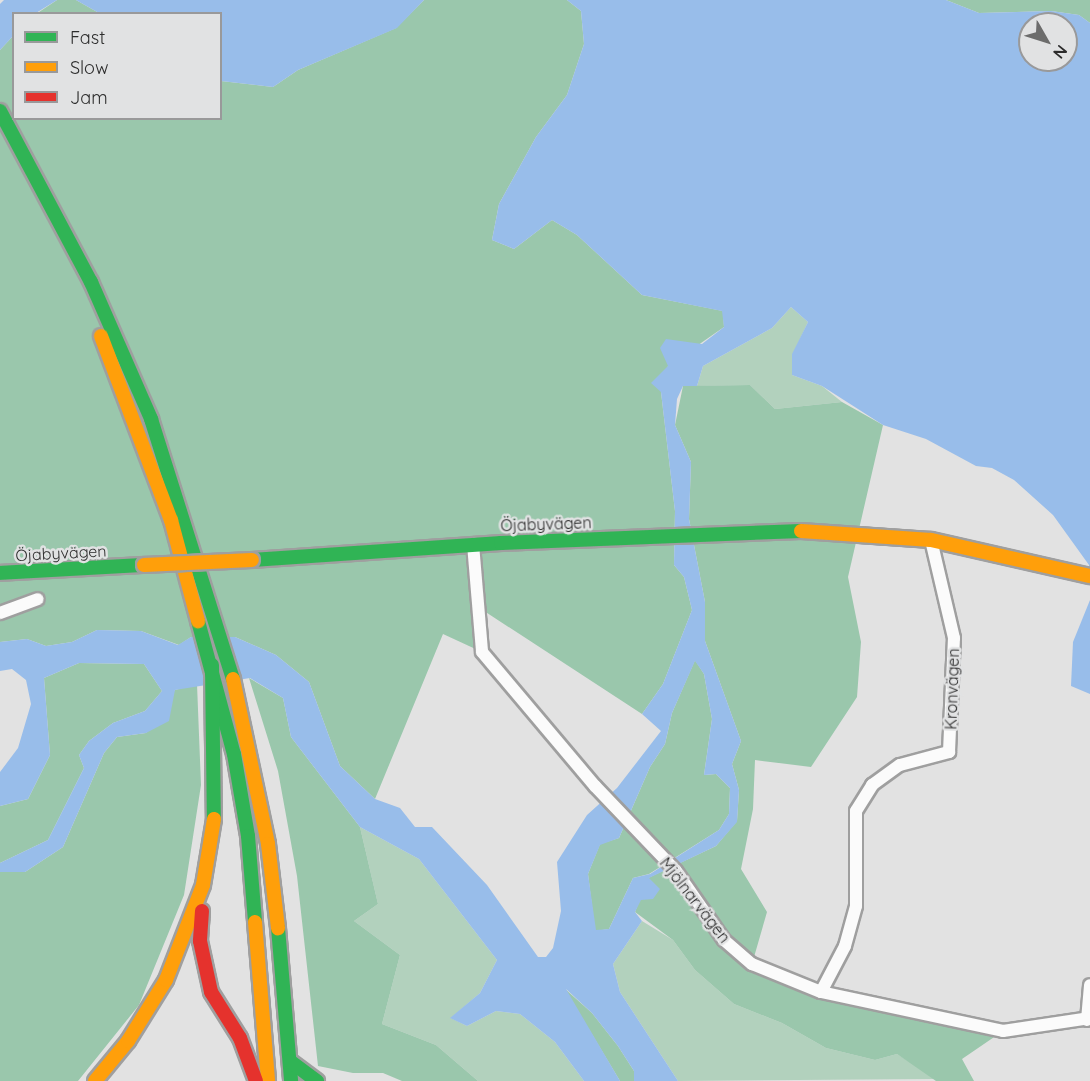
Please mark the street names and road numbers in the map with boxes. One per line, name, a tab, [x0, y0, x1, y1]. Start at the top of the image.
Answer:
street label: Öjabyvägen	[500, 513, 592, 535]
street label: Öjabyvägen	[15, 541, 107, 565]
street label: Kronvägen	[941, 648, 963, 730]
street label: Mjölnarvägen	[656, 854, 734, 946]

